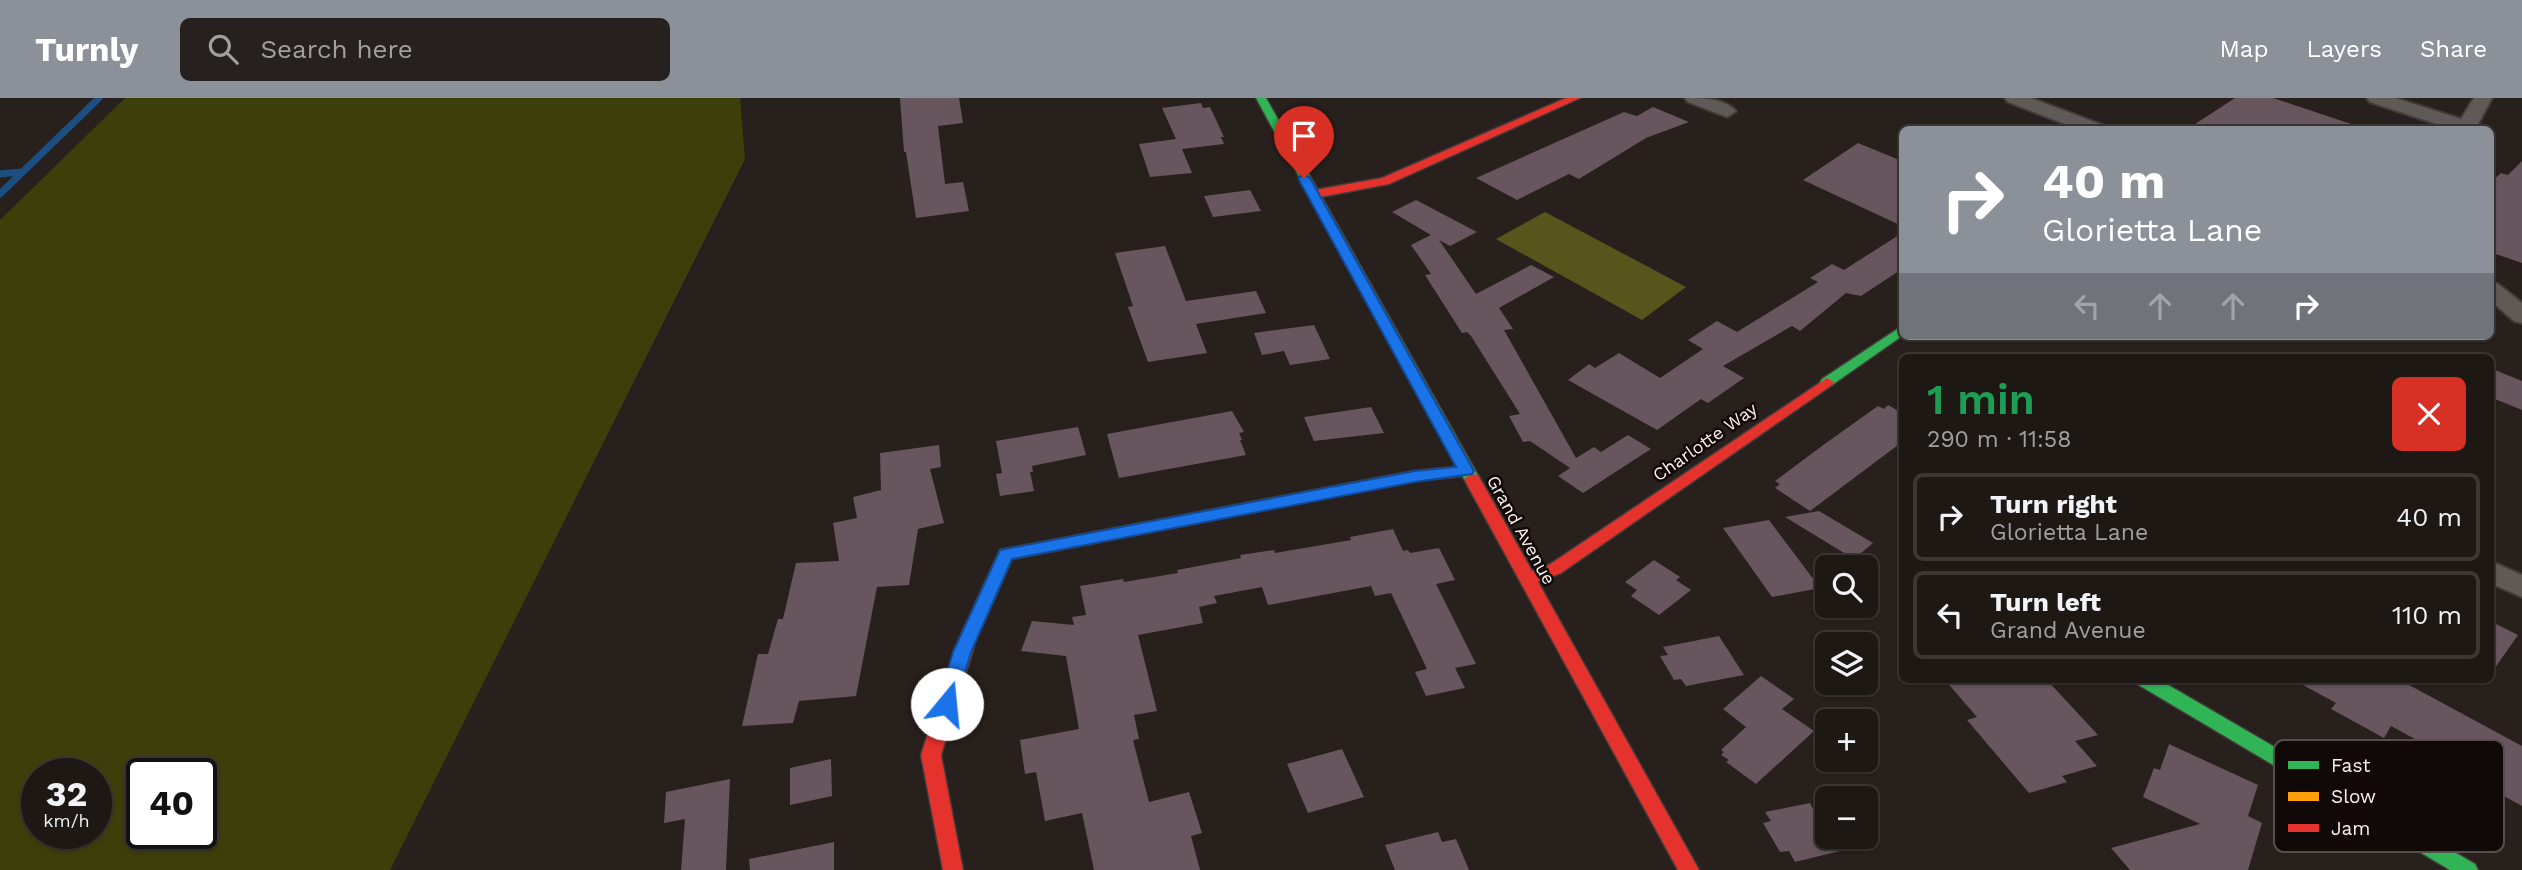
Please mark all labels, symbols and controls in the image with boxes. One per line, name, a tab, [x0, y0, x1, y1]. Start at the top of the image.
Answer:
search box	[180, 18, 670, 81]
text: Turnly	[35, 30, 138, 69]
icon: search	[204, 30, 242, 68]
text: Search here	[260, 34, 413, 64]
text: Map	[2220, 35, 2268, 63]
text: Layers	[2306, 35, 2382, 63]
text: Share	[2420, 35, 2487, 63]
pin	[1274, 106, 1334, 178]
icon: arrive	[1285, 117, 1323, 155]
text: 40 m	[2042, 152, 2165, 210]
icon: right	[1927, 154, 2018, 245]
text: Glorietta Lane	[2042, 211, 2262, 249]
icon: left	[2068, 287, 2106, 325]
icon: ahead	[2141, 287, 2179, 325]
icon: ahead	[2214, 287, 2252, 325]
icon: right	[2287, 287, 2325, 325]
text: 1 min	[1927, 375, 2035, 424]
button: close	[2392, 377, 2466, 451]
street label: Charlotte Way	[1648, 397, 1762, 485]
text: 290 m · 11:58	[1927, 426, 2071, 453]
street label: Grand Avenue	[1483, 471, 1560, 588]
text: Turn right	[1990, 489, 2117, 519]
icon: right	[1931, 498, 1969, 536]
text: 40 m	[2396, 502, 2462, 532]
text: Glorietta Lane	[1990, 519, 2148, 546]
map controls	[1815, 555, 1878, 849]
button: search	[1815, 555, 1878, 618]
text: Turn left	[1990, 587, 2101, 617]
icon: left	[1931, 596, 1969, 634]
text: 110 m	[2392, 600, 2462, 630]
text: Grand Avenue	[1990, 617, 2146, 644]
button: layers	[1815, 632, 1878, 695]
position arrow	[910, 667, 984, 741]
button: +	[1815, 709, 1878, 772]
legend	[2274, 740, 2504, 852]
text: Fast	[2331, 754, 2370, 777]
speed limit sign: 40	[126, 758, 217, 849]
text: 32	[46, 773, 87, 815]
text: Slow	[2331, 785, 2376, 808]
button: −	[1815, 786, 1878, 849]
text: km/h	[43, 810, 90, 831]
text: Jam	[2331, 817, 2370, 840]

